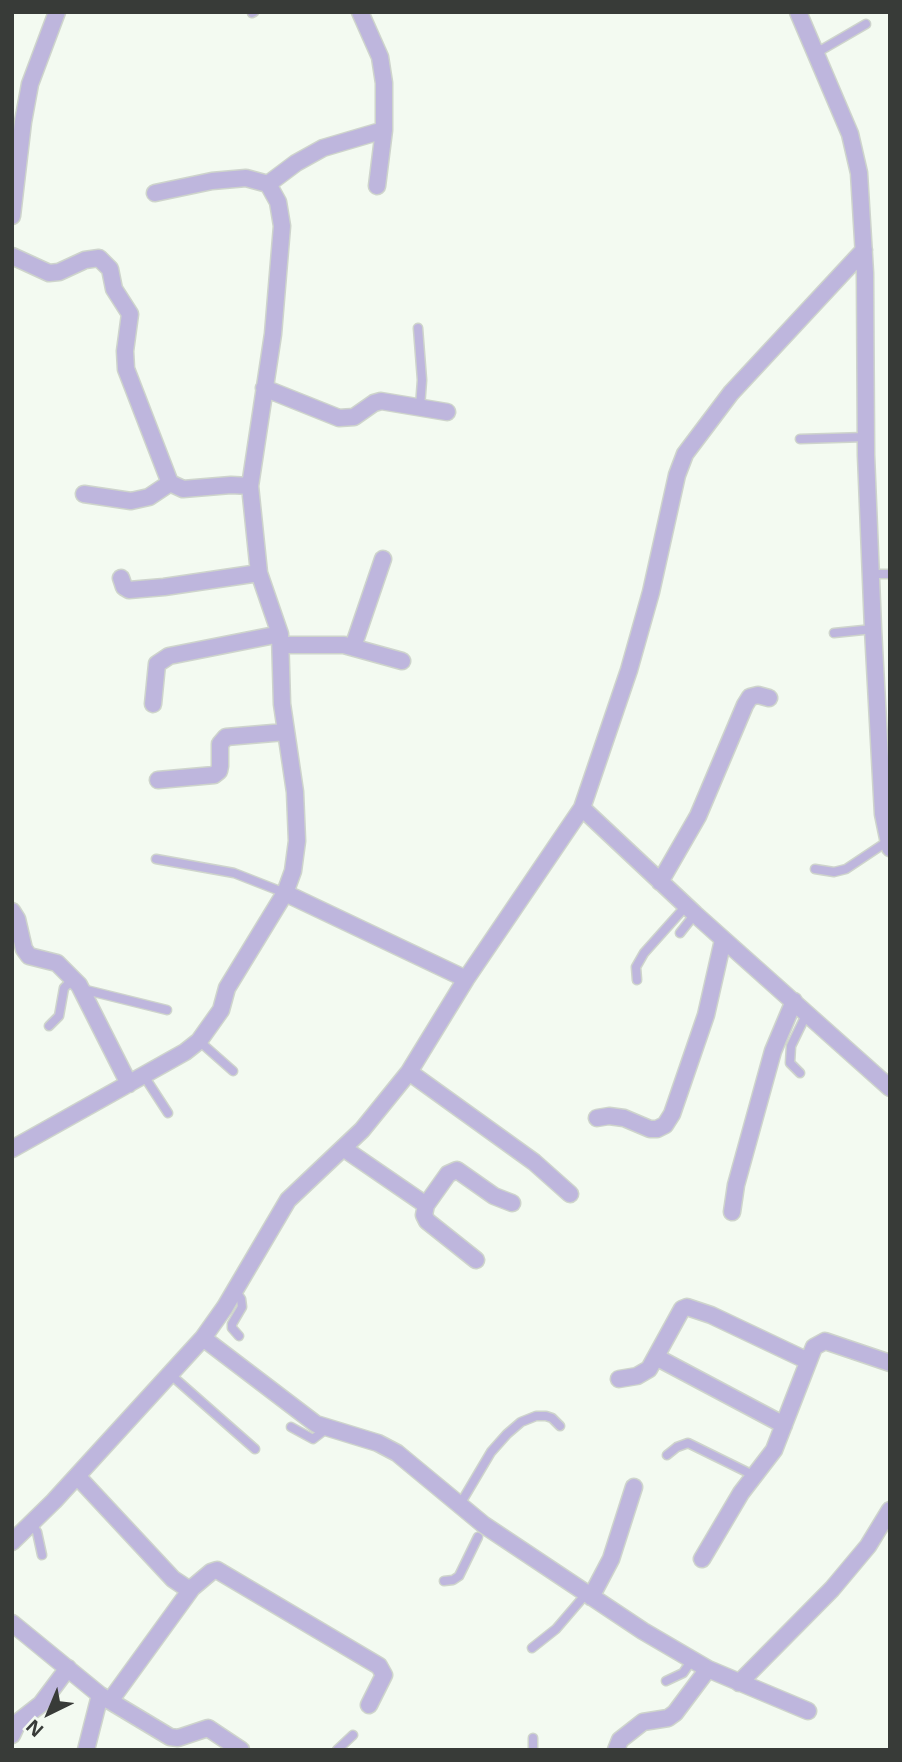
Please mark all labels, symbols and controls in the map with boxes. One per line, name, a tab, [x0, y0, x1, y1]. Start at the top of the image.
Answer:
north arrow	[14, 1678, 84, 1748]
text: N	[20, 1714, 49, 1743]

